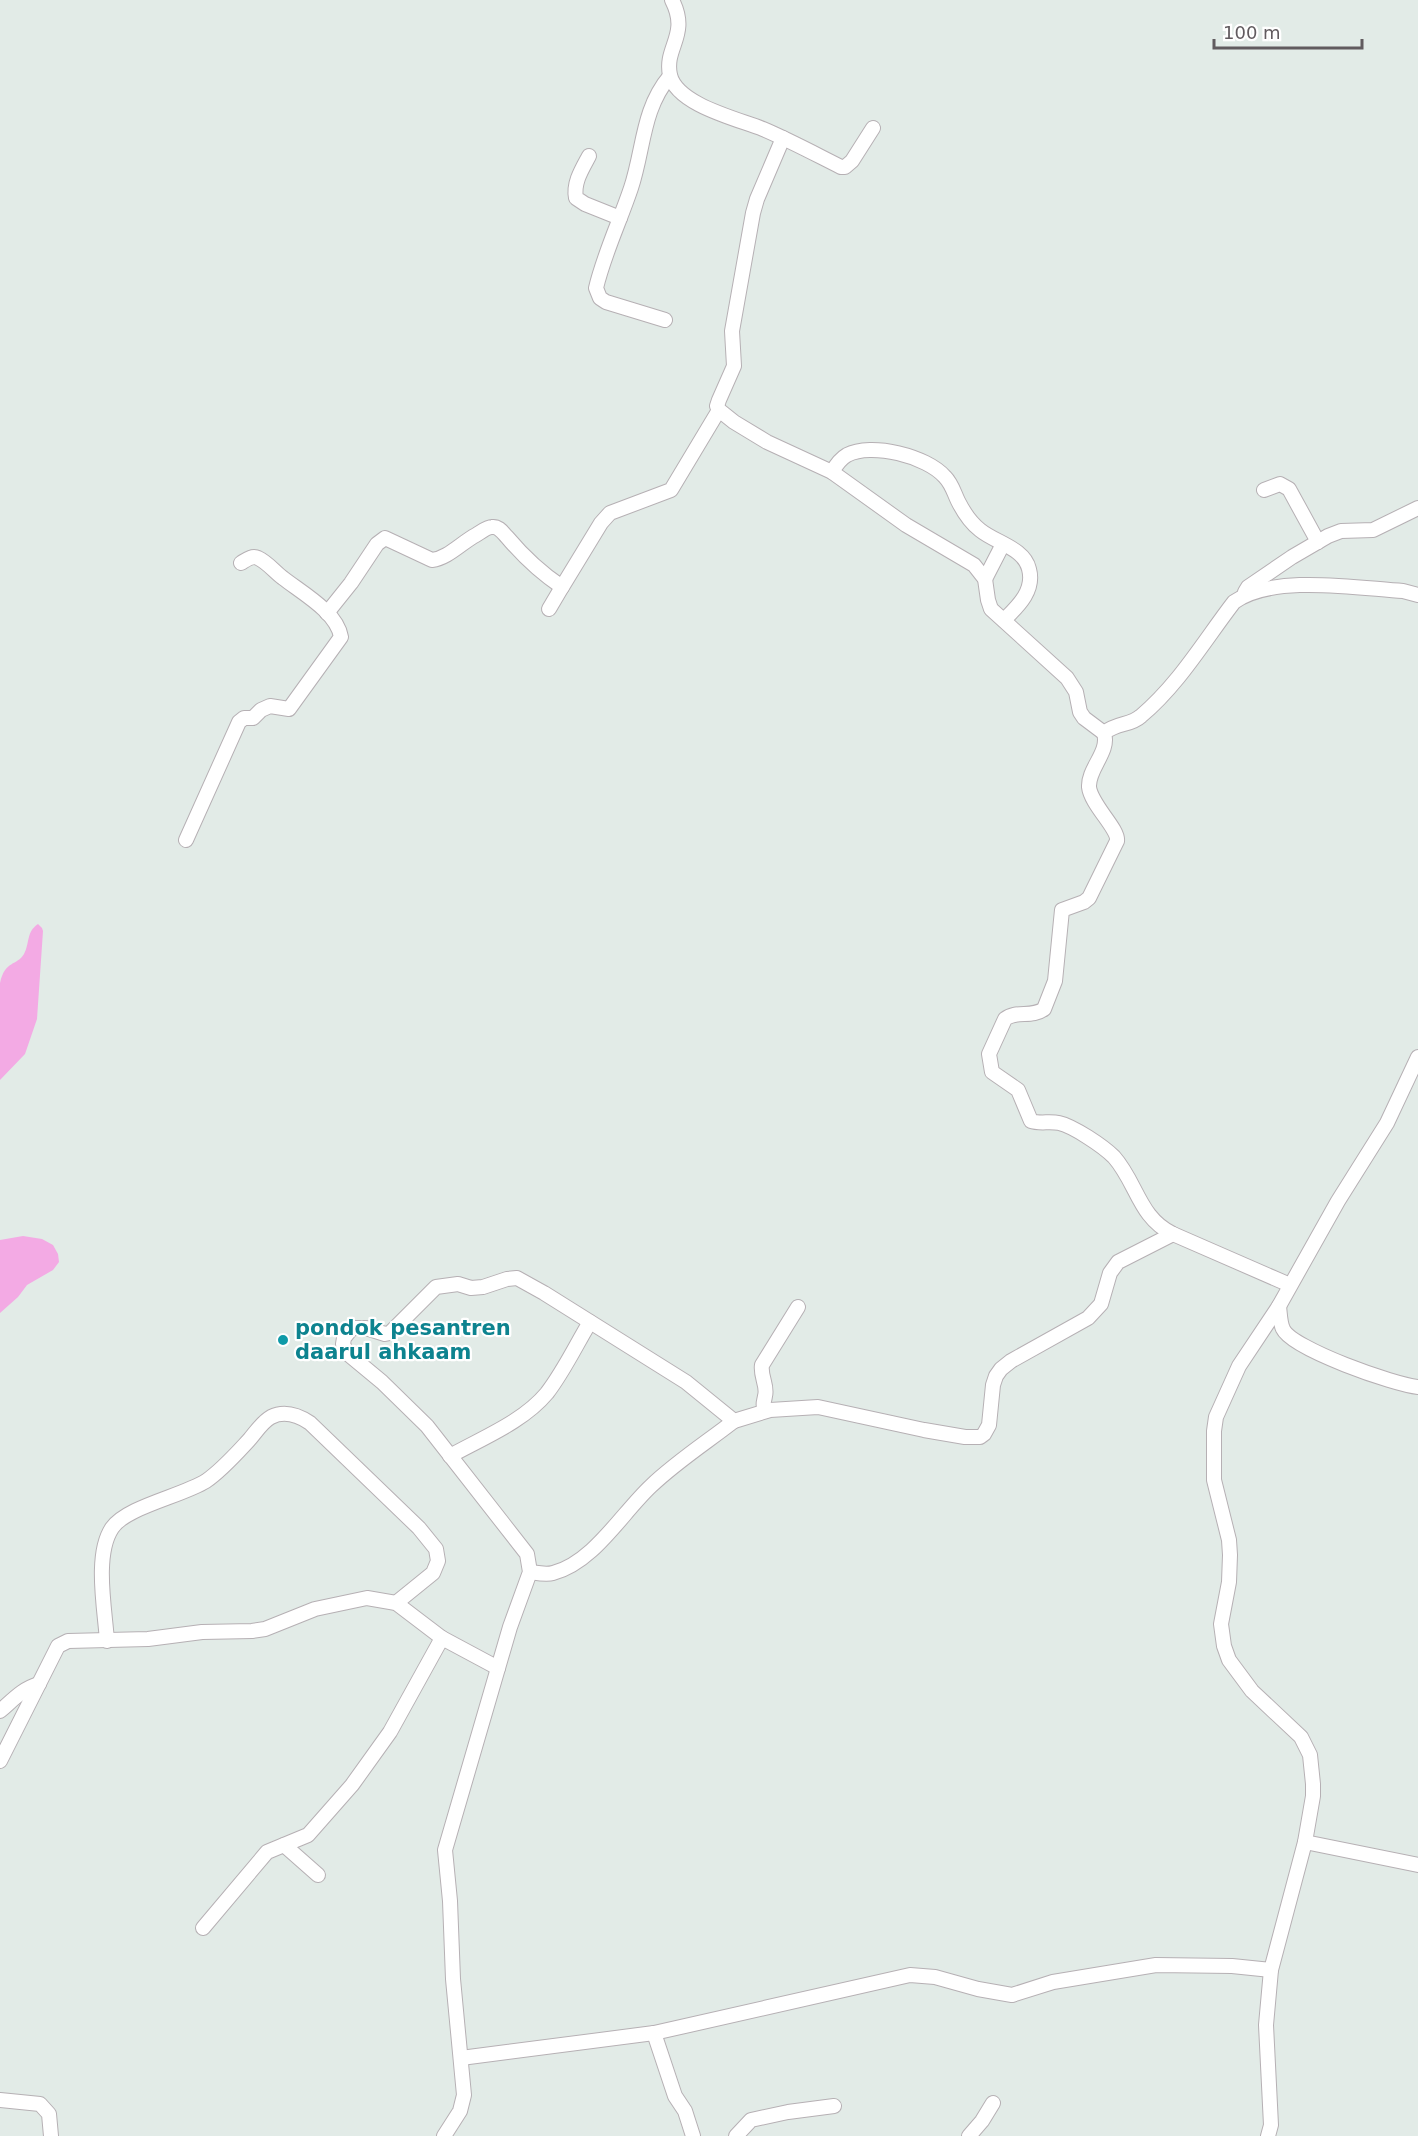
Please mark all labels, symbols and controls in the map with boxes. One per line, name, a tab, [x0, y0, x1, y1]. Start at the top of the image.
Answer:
scale bar	[1214, 12, 1362, 50]
text: 100 m	[1223, 22, 1281, 43]
place label: pondok pesantren daarul ahkaam	[295, 1316, 511, 1364]
marker: pondok pesantren daarul ahkaam	[276, 1333, 290, 1347]

